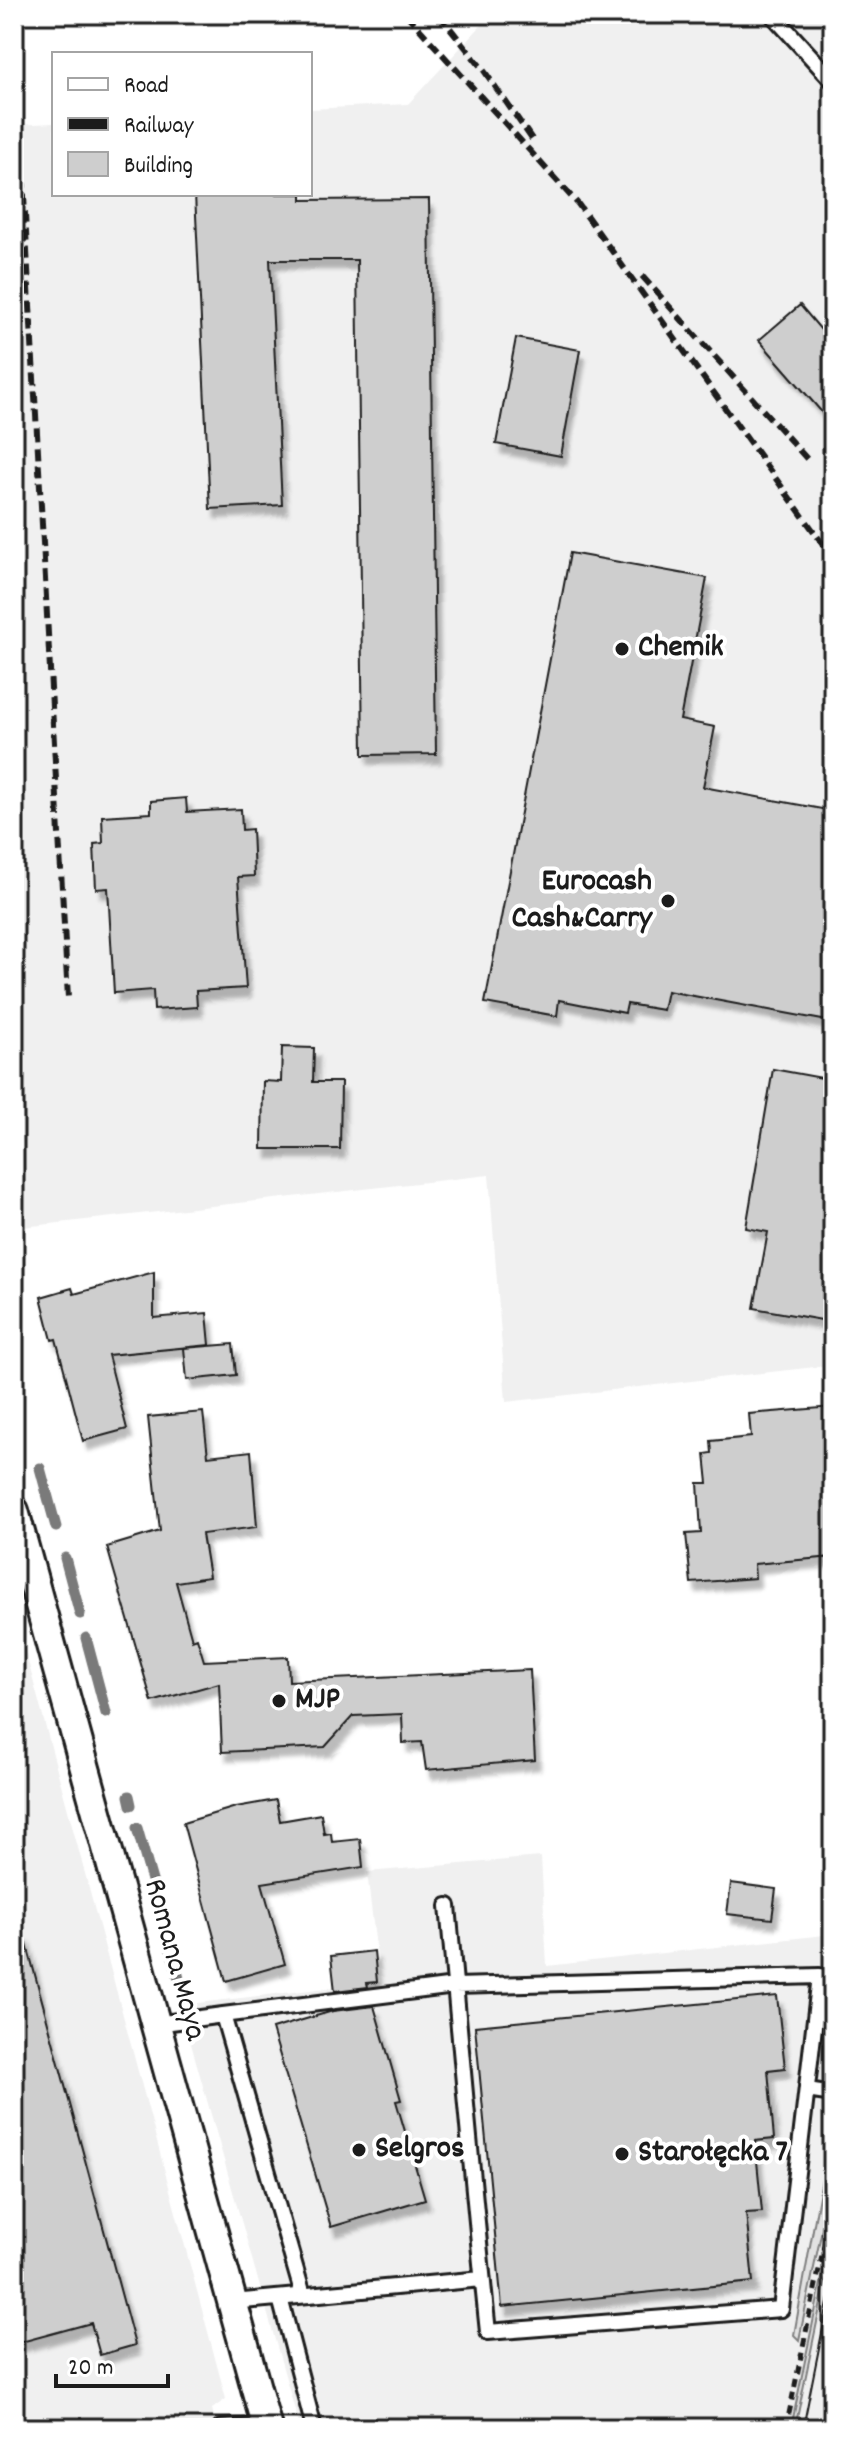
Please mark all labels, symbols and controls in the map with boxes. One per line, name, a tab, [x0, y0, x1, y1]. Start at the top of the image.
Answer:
legend	[52, 52, 312, 196]
text: Road	[124, 70, 169, 104]
text: Railway	[124, 110, 195, 144]
text: Building	[124, 150, 193, 184]
place label: Chemik	[638, 626, 724, 672]
marker: Chemik	[613, 640, 631, 658]
place label: Eurocash Cash&Carry	[511, 860, 653, 943]
marker: Eurocash Cash&Carry	[659, 892, 677, 910]
place label: MJP	[295, 1678, 340, 1724]
marker: MJP	[270, 1692, 288, 1710]
street label: Romana Maya	[129, 1874, 217, 2047]
place label: Selgros	[375, 2127, 464, 2173]
place label: Starołęcka 7	[638, 2131, 788, 2177]
marker: Selgros	[350, 2141, 368, 2159]
marker: Starołęcka 7	[613, 2145, 631, 2163]
scale bar	[56, 2338, 168, 2388]
text: 20 m	[68, 2352, 114, 2386]

